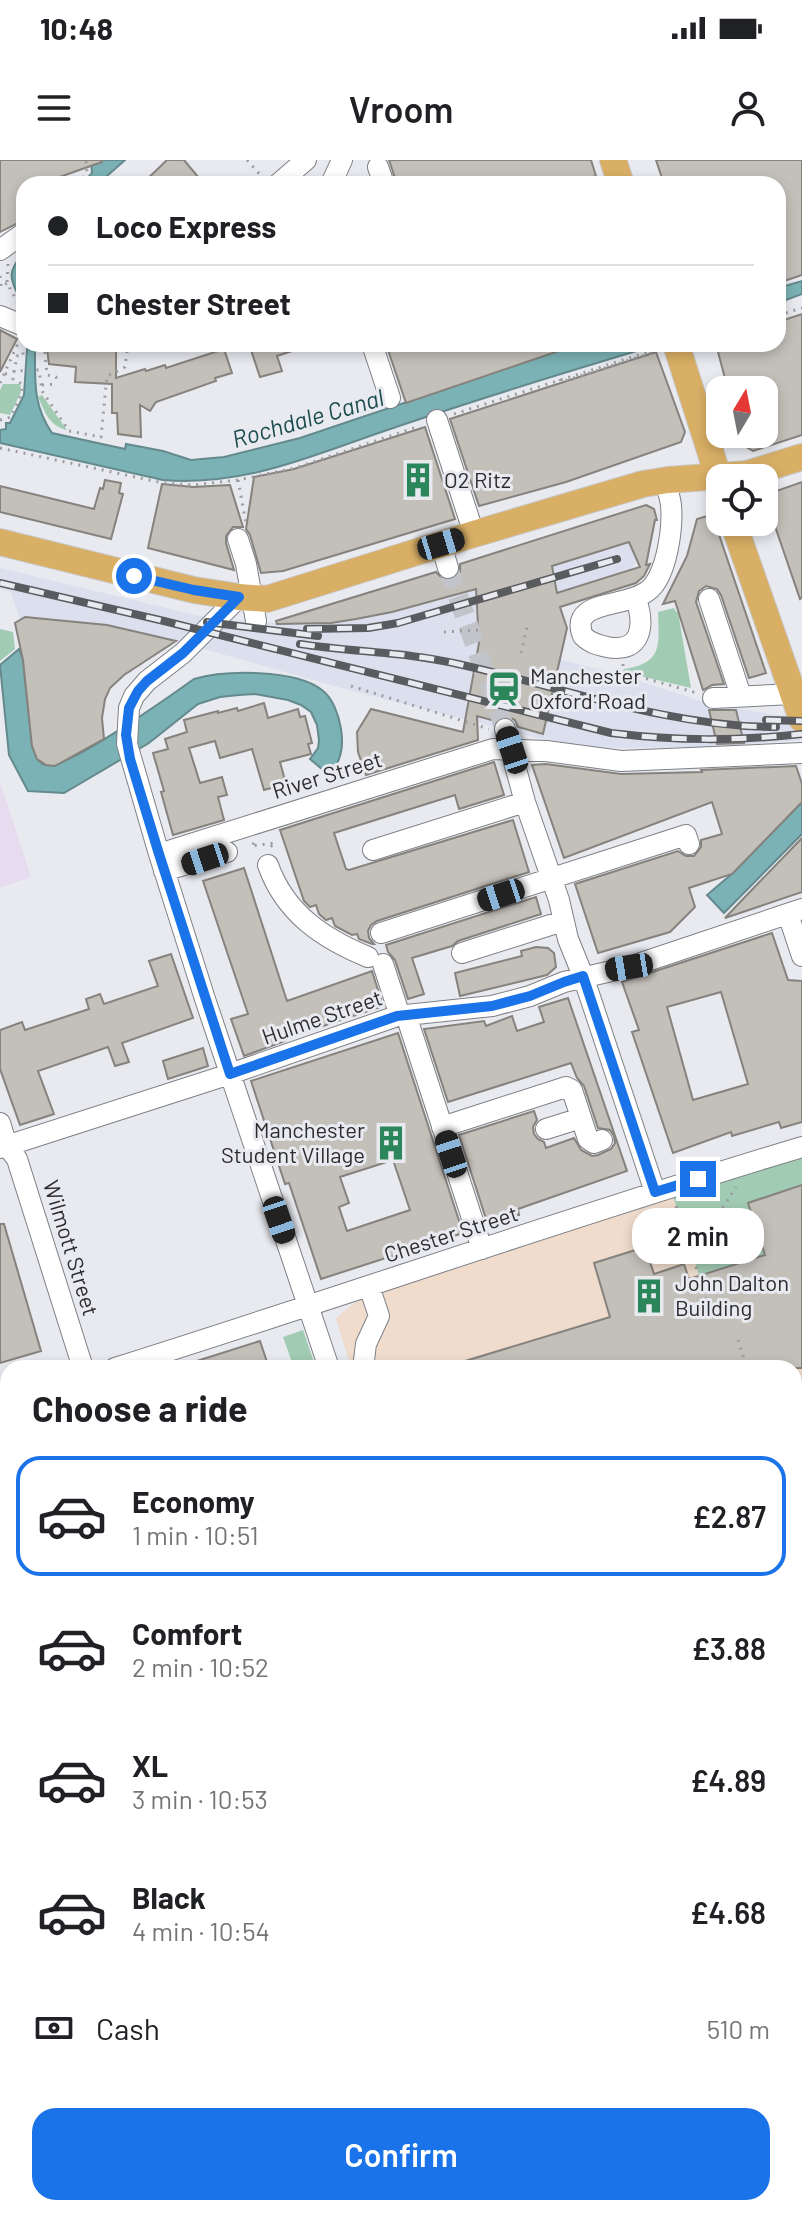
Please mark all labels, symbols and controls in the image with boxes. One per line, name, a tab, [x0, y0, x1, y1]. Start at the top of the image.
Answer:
text: 10:48	[40, 10, 113, 46]
icon: menu	[32, 86, 76, 130]
icon: person	[726, 86, 770, 130]
text: Vroom	[349, 87, 453, 130]
text: Loco Express	[96, 208, 276, 244]
text: Chester Street	[96, 285, 291, 321]
north arrow	[706, 376, 778, 448]
map controls	[706, 376, 778, 536]
water label: Rochdale Canal	[228, 382, 387, 453]
building icon: O2 Ritz	[399, 461, 437, 499]
button: locate	[706, 464, 778, 536]
place label: O2 Ritz	[444, 466, 511, 492]
car	[415, 526, 467, 562]
route start	[116, 558, 152, 594]
place label: Manchester Oxford Road	[530, 662, 646, 713]
station icon: Manchester Oxford Road	[485, 670, 523, 708]
car	[493, 723, 531, 777]
street label: River Street	[269, 745, 385, 803]
car	[178, 840, 232, 878]
car	[474, 876, 528, 914]
car	[603, 951, 655, 983]
street label: Hulme Street	[258, 983, 385, 1049]
place label: Manchester Student Village	[221, 1116, 365, 1167]
building icon: Manchester Student Village	[372, 1124, 410, 1162]
car	[432, 1127, 470, 1181]
route end	[680, 1161, 716, 1197]
street label: Wilmott Street	[39, 1177, 105, 1319]
car	[260, 1193, 298, 1247]
street label: Chester Street	[381, 1199, 521, 1267]
callout: 2 min	[632, 1207, 764, 1263]
text: 2 min	[667, 1220, 729, 1251]
place label: John Dalton Building	[675, 1269, 789, 1320]
building icon: John Dalton Building	[630, 1277, 668, 1315]
text: Choose a ride	[32, 1386, 248, 1429]
icon: car	[36, 1480, 108, 1552]
text: Economy	[132, 1483, 255, 1519]
text: £2.87	[692, 1498, 766, 1534]
text: 1 min · 10:51	[132, 1519, 259, 1550]
icon: car	[36, 1612, 108, 1684]
text: Comfort	[132, 1615, 242, 1651]
text: £3.88	[692, 1630, 766, 1666]
text: 2 min · 10:52	[132, 1651, 269, 1682]
icon: car	[36, 1744, 108, 1816]
text: XL	[132, 1747, 168, 1783]
text: £4.89	[690, 1762, 766, 1798]
text: 3 min · 10:53	[132, 1783, 268, 1814]
icon: car	[36, 1876, 108, 1948]
text: Black	[132, 1879, 206, 1915]
text: £4.68	[690, 1894, 766, 1930]
text: 4 min · 10:54	[132, 1915, 270, 1946]
icon: cash	[32, 2006, 76, 2050]
text: Cash	[96, 2010, 160, 2046]
text: 510 m	[707, 2013, 770, 2044]
button: Confirm	[32, 2108, 770, 2200]

